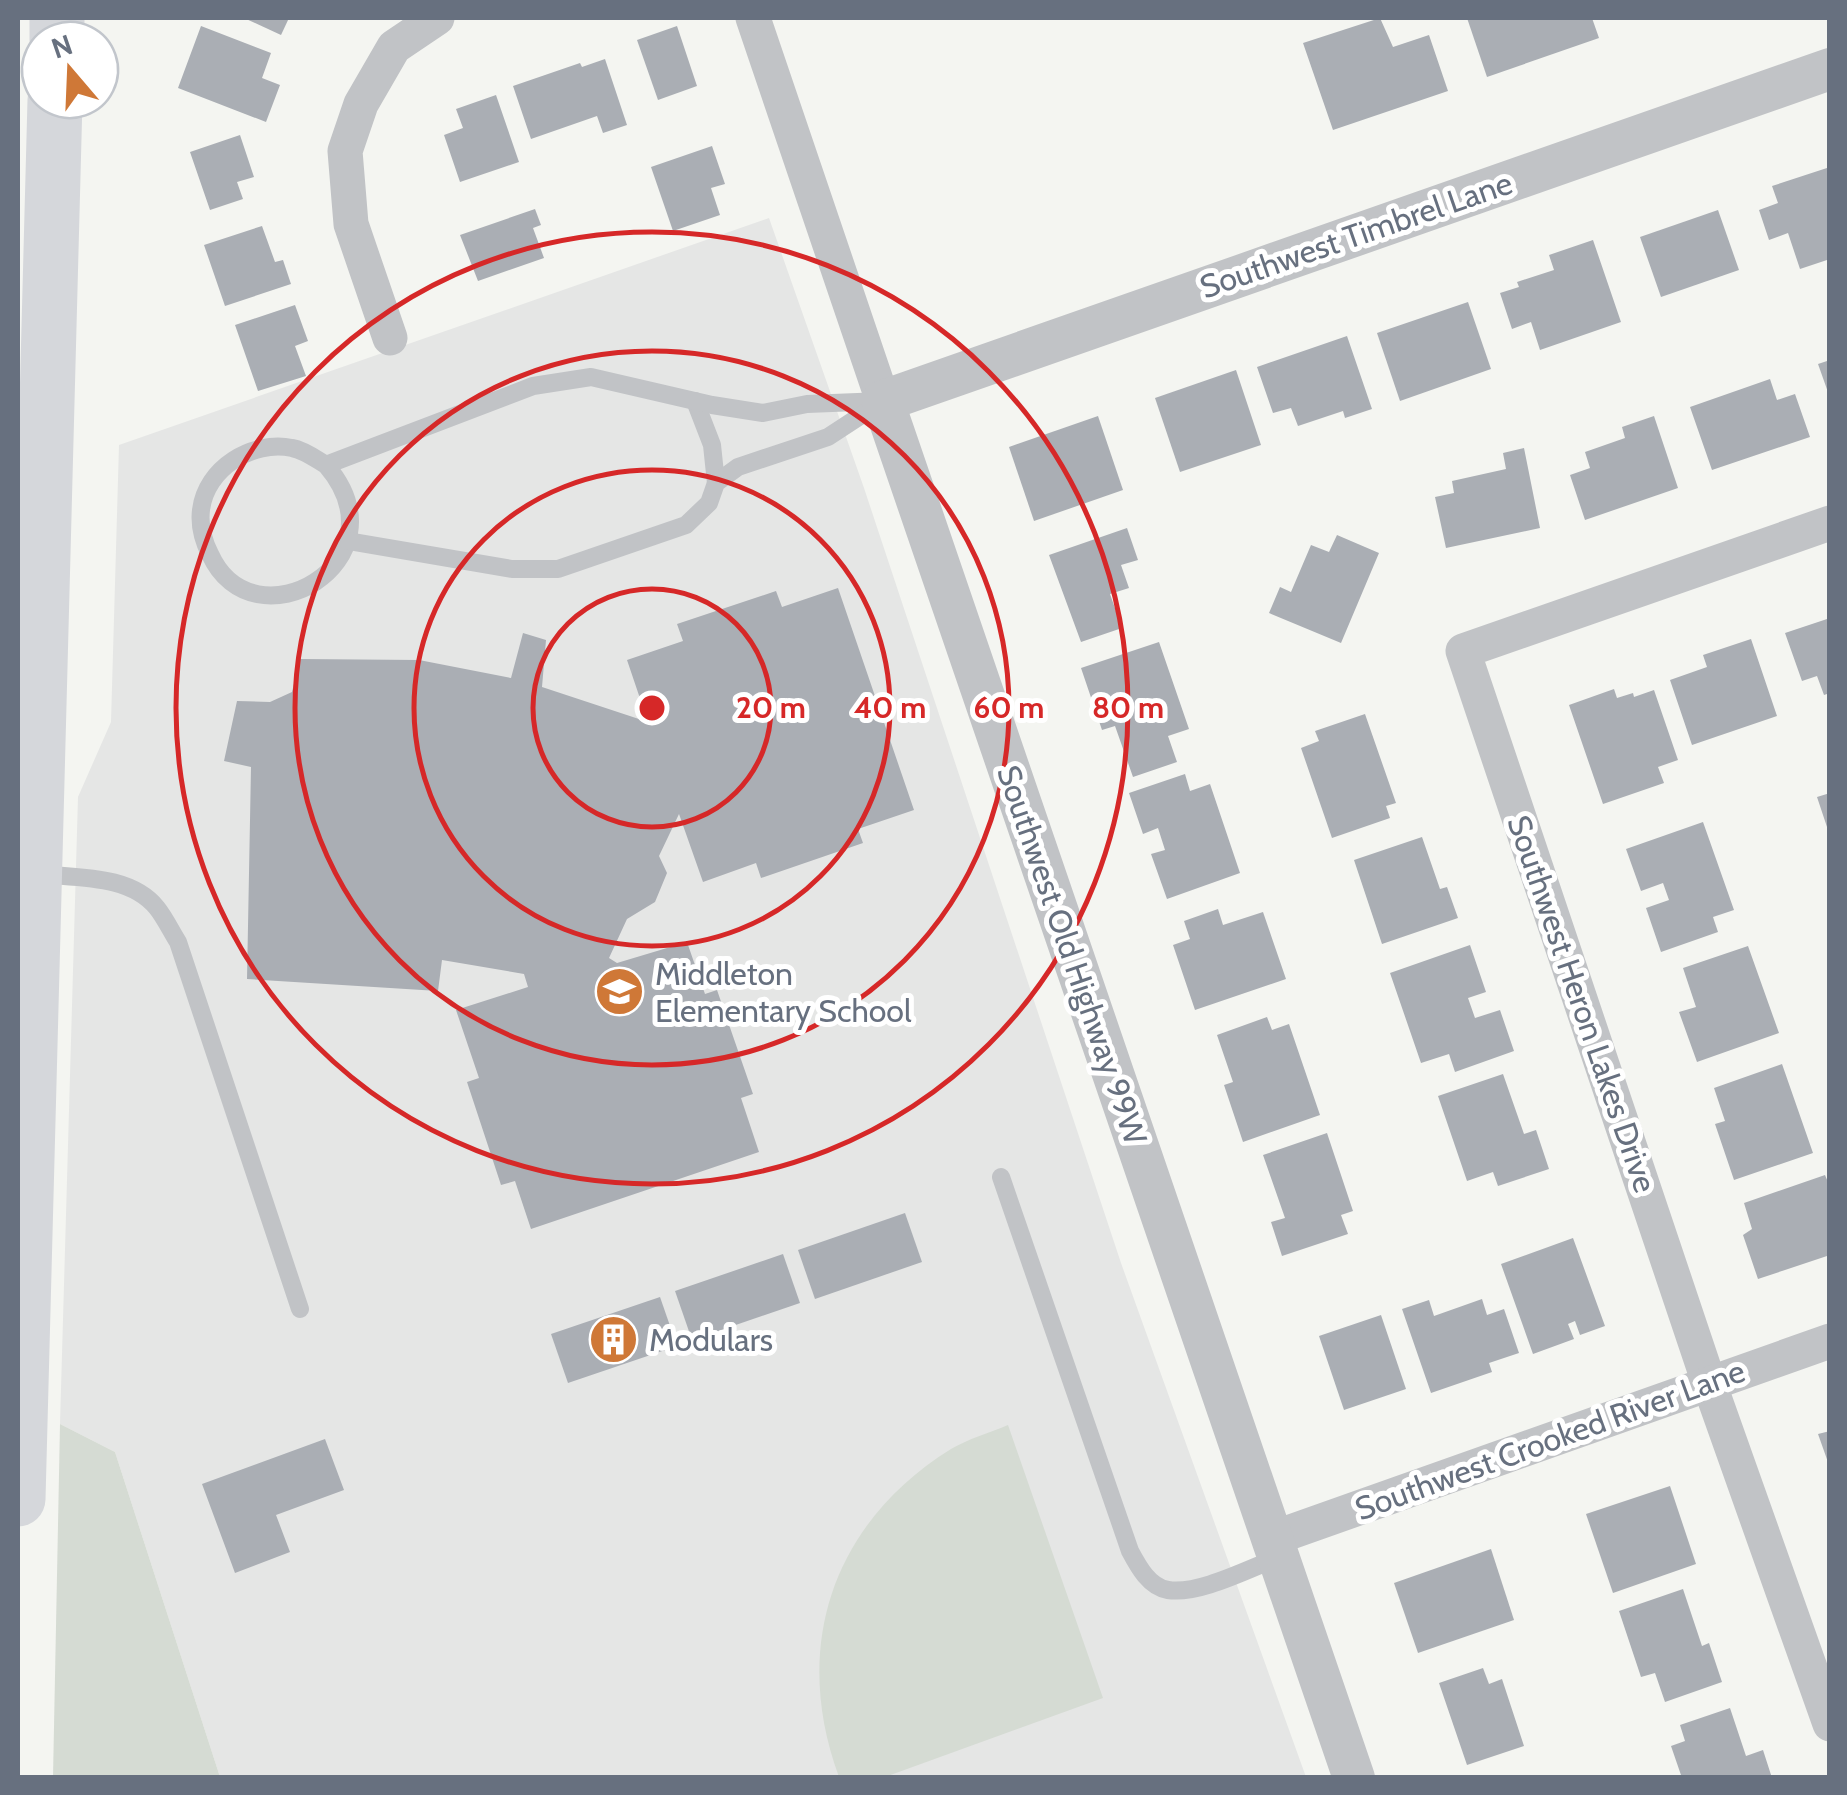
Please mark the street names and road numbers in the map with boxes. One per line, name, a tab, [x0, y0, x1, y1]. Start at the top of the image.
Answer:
street label: Southwest Timbrel Lane	[1195, 163, 1517, 306]
street label: Southwest Old Highway 99W	[989, 760, 1156, 1150]
street label: Southwest Heron Lakes Drive	[1500, 810, 1665, 1197]
street label: Southwest Crooked River Lane	[1350, 1351, 1750, 1528]

